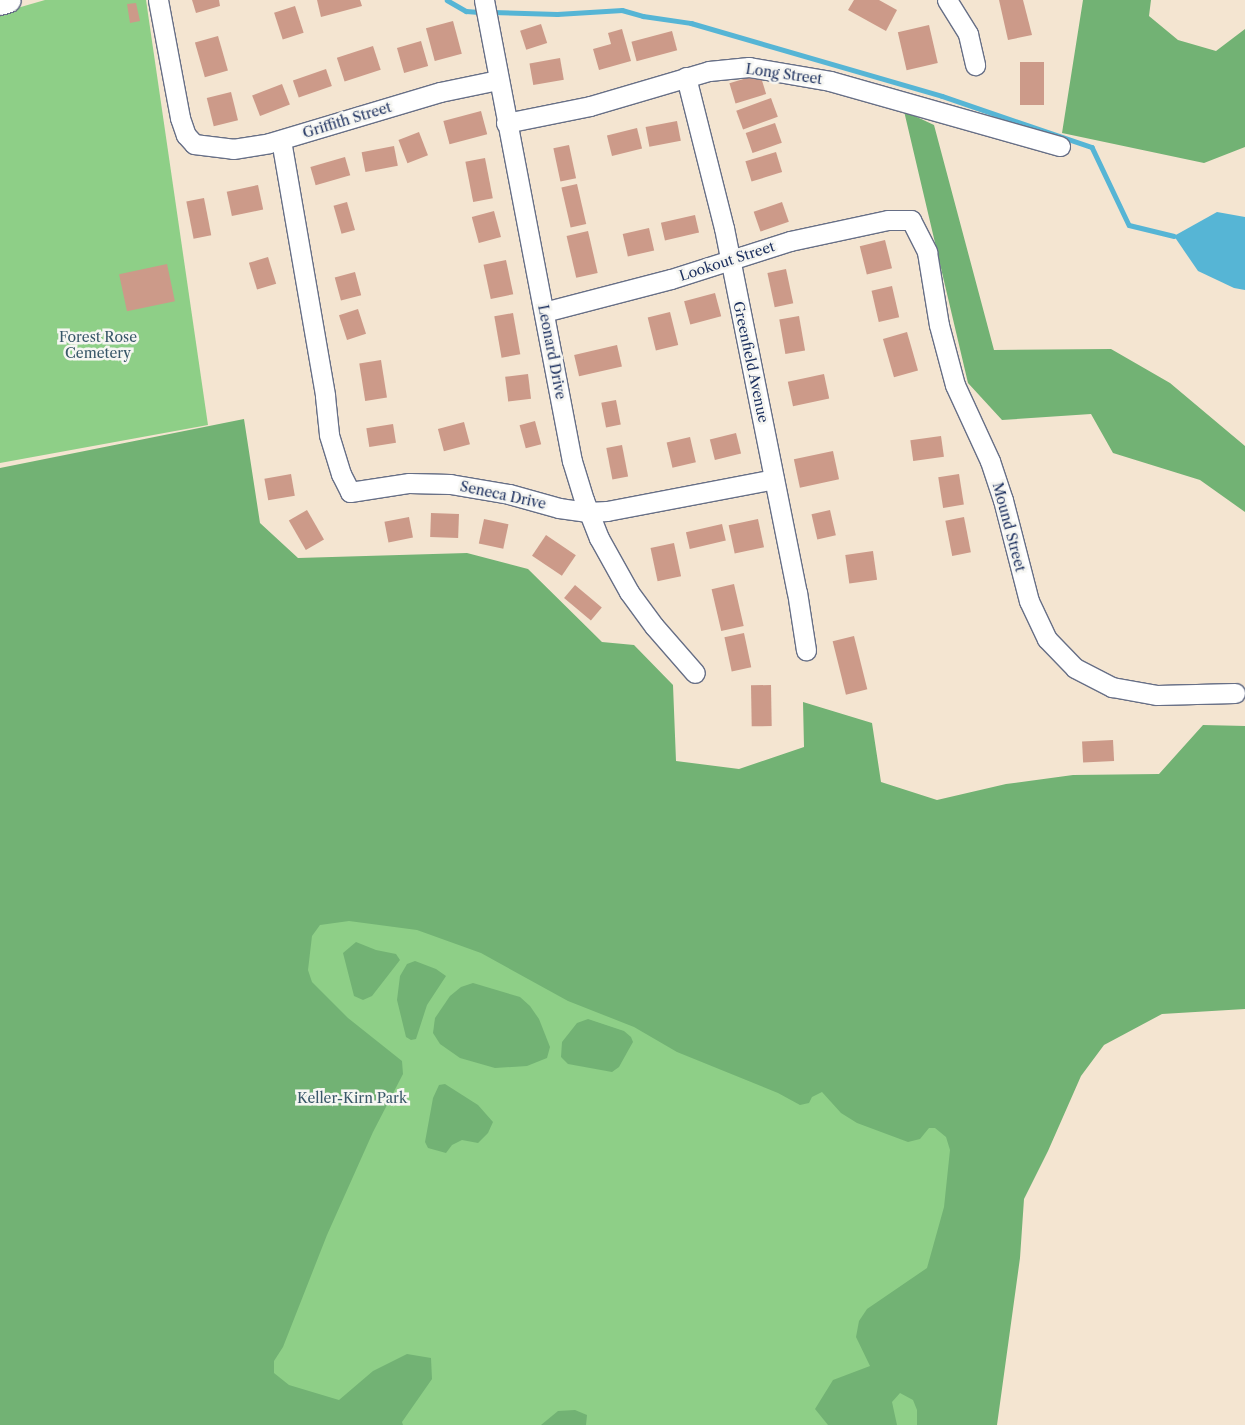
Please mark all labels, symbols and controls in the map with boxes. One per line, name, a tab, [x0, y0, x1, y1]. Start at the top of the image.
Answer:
street label: Long Street	[745, 60, 823, 88]
street label: Griffith Street	[301, 99, 393, 141]
street label: Lookout Street	[677, 238, 777, 284]
street label: Greenfield Avenue	[730, 299, 772, 425]
street label: Leonard Drive	[535, 303, 569, 401]
park label: Forest Rose Cemetery	[59, 329, 137, 362]
street label: Seneca Drive	[458, 478, 548, 512]
street label: Mound Street	[989, 481, 1029, 573]
park label: Keller-Kirn Park	[297, 1090, 407, 1106]

